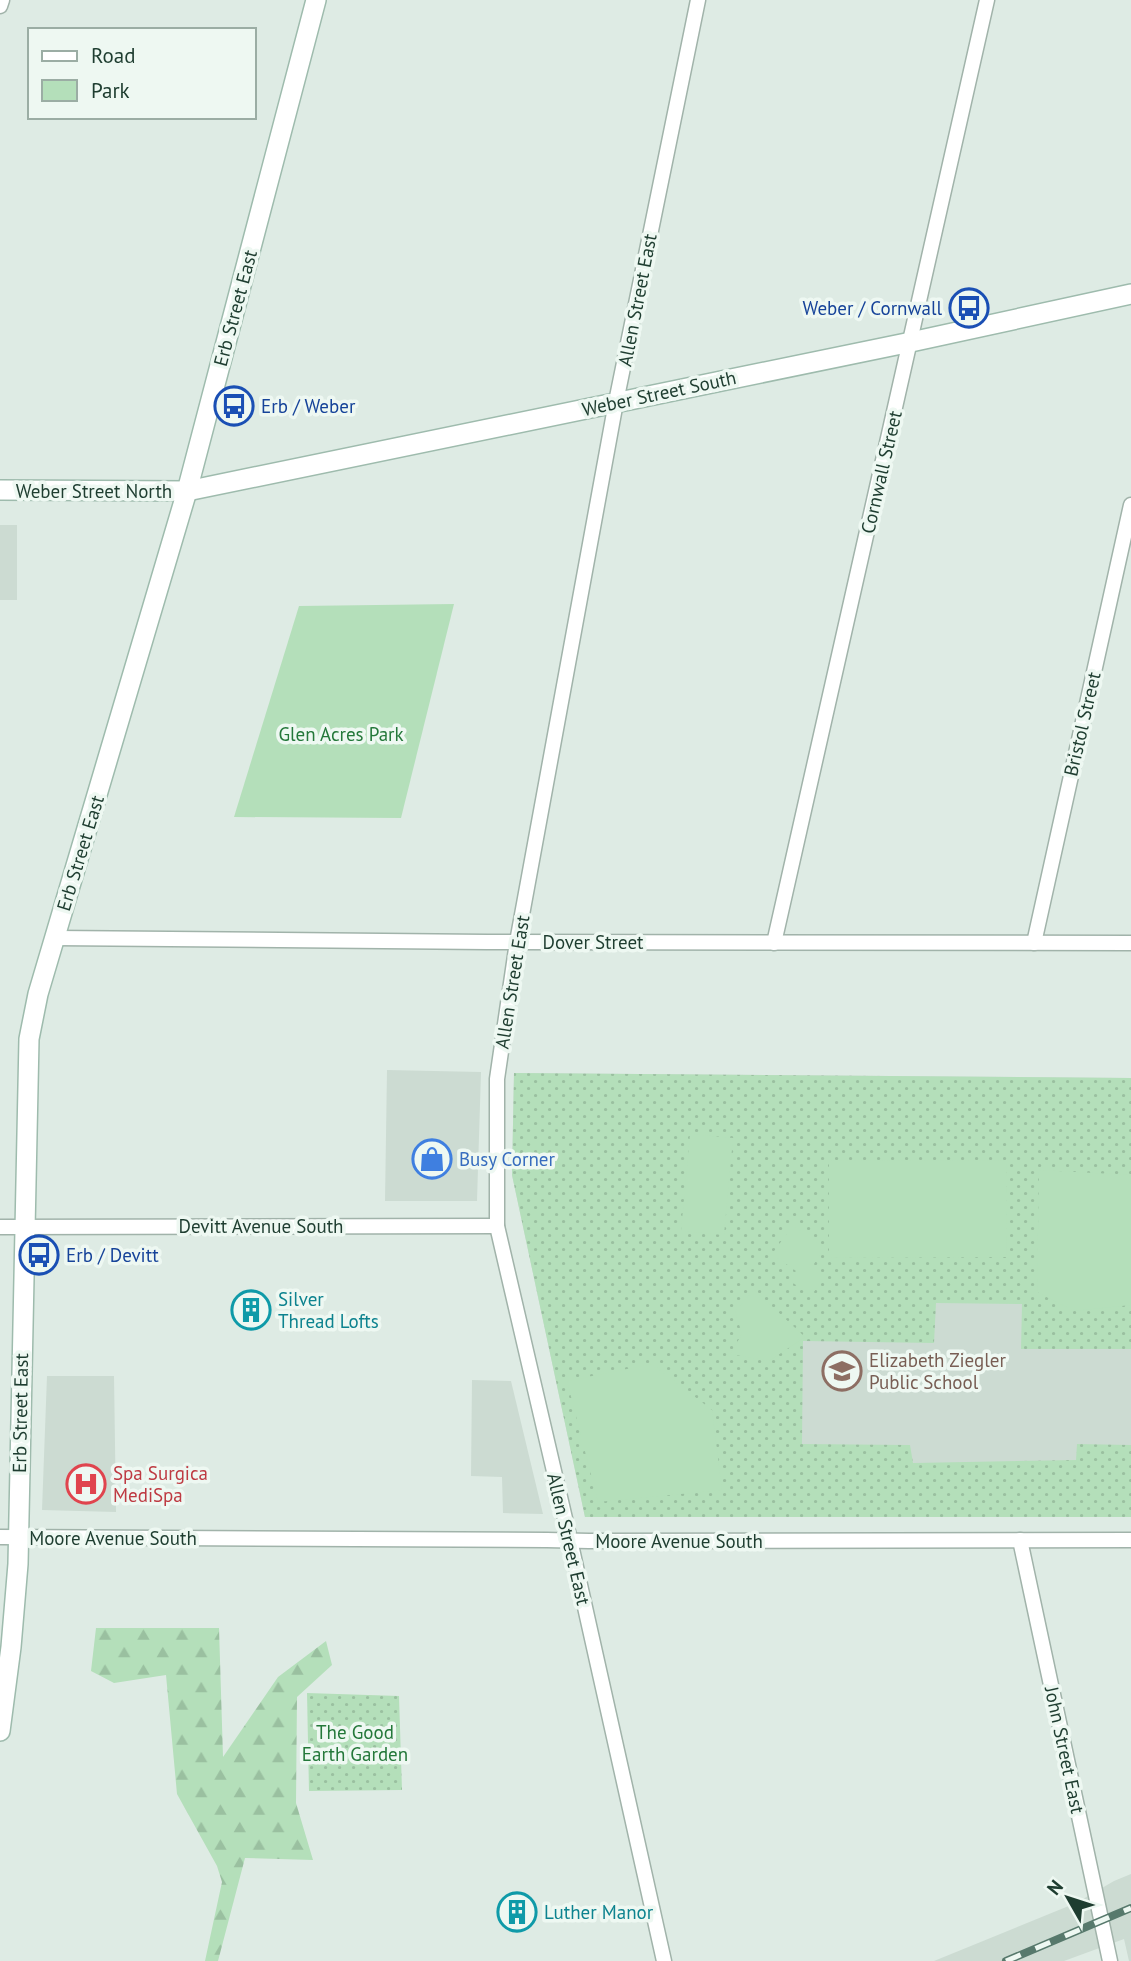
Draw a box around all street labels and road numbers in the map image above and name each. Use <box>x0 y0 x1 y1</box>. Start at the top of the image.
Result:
street label: Allen Street East <box>612 231 662 369</box>
street label: Erb Street East <box>208 247 262 369</box>
street label: Weber Street South <box>580 365 738 421</box>
street label: Cornwall Street <box>855 408 907 536</box>
street label: Weber Street North <box>16 479 172 503</box>
street label: Bristol Street <box>1058 669 1106 778</box>
street label: Erb Street East <box>51 792 109 914</box>
street label: Allen Street East <box>490 913 534 1051</box>
street label: Dover Street <box>542 930 644 954</box>
street label: Devitt Avenue South <box>178 1214 344 1238</box>
street label: Erb Street East <box>7 1352 33 1473</box>
street label: Allen Street East <box>542 1471 596 1608</box>
street label: Moore Avenue South <box>29 1526 197 1550</box>
street label: Moore Avenue South <box>595 1529 763 1553</box>
street label: John Street East <box>1040 1683 1090 1816</box>

